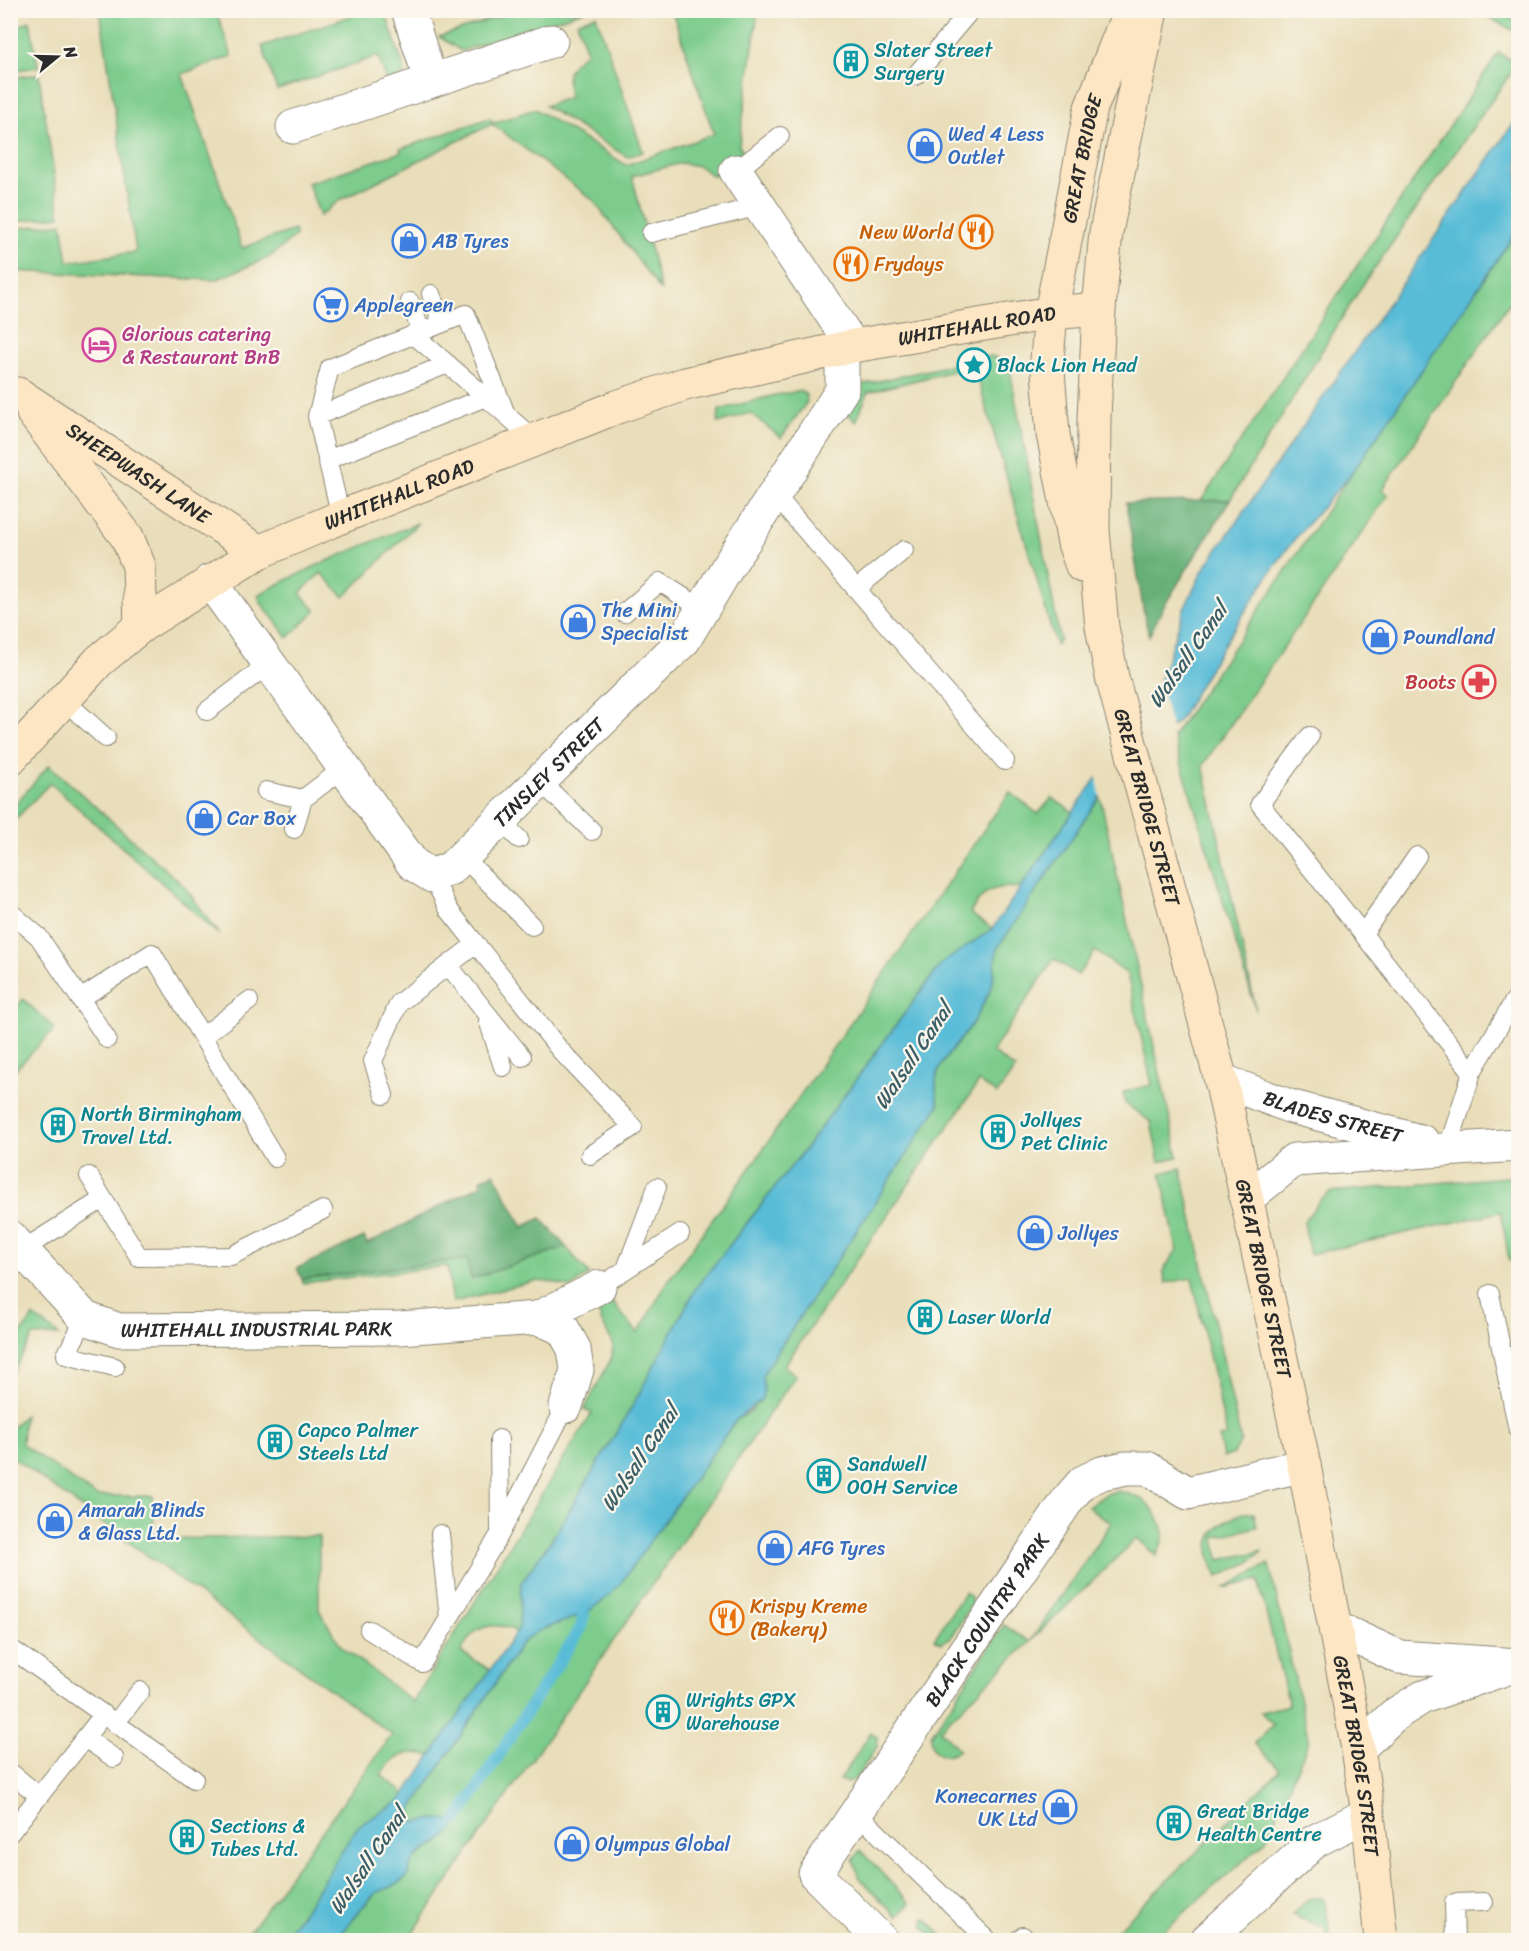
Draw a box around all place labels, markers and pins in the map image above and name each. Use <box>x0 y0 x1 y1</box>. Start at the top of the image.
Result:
place label: Slater Street Surgery <box>874 33 993 91</box>
building icon: Slater Street Surgery <box>833 43 869 79</box>
place label: Wed 4 Less Outlet <box>948 117 1045 175</box>
shop icon: Wed 4 Less Outlet <box>907 128 943 164</box>
restaurant icon: New World <box>958 214 994 250</box>
place label: New World <box>860 215 954 250</box>
shop icon: AB Tyres <box>391 223 427 259</box>
place label: AB Tyres <box>431 224 510 259</box>
restaurant icon: Frydays <box>833 246 869 282</box>
place label: Frydays <box>874 247 944 282</box>
supermarket icon: Applegreen <box>313 287 349 323</box>
place label: Applegreen <box>353 288 453 323</box>
place label: Glorious catering & Restaurant BnB <box>122 317 280 375</box>
hotel icon: Glorious catering & Restaurant BnB <box>81 327 117 363</box>
place icon: Black Lion Head <box>956 347 992 383</box>
place label: Black Lion Head <box>997 348 1138 383</box>
place label: The Mini Specialist <box>601 593 689 651</box>
shop icon: The Mini Specialist <box>560 604 596 640</box>
shop icon: Poundland <box>1362 619 1398 655</box>
place label: Poundland <box>1403 620 1496 655</box>
pharmacy icon: Boots <box>1461 664 1497 700</box>
place label: Boots <box>1405 665 1457 700</box>
shop icon: Car Box <box>186 800 222 836</box>
place label: Car Box <box>227 801 297 836</box>
place label: North Birmingham Travel Ltd. <box>81 1097 242 1155</box>
place label: Jollyes Pet Clinic <box>1020 1103 1107 1161</box>
building icon: North Birmingham Travel Ltd. <box>40 1107 76 1143</box>
building icon: Jollyes Pet Clinic <box>980 1114 1016 1150</box>
shop icon: Jollyes <box>1017 1215 1053 1251</box>
place label: Jollyes <box>1057 1216 1119 1251</box>
building icon: Laser World <box>907 1299 943 1335</box>
place label: Laser World <box>948 1300 1052 1335</box>
place label: Capco Palmer Steels Ltd <box>298 1413 420 1471</box>
building icon: Capco Palmer Steels Ltd <box>257 1424 293 1460</box>
place label: Sandwell OOH Service <box>847 1447 958 1505</box>
building icon: Sandwell OOH Service <box>806 1458 842 1494</box>
place label: Amarah Blinds & Glass Ltd. <box>77 1493 206 1551</box>
shop icon: Amarah Blinds & Glass Ltd. <box>37 1503 73 1539</box>
shop icon: AFG Tyres <box>757 1530 793 1566</box>
place label: AFG Tyres <box>797 1531 886 1566</box>
place label: Krispy Kreme (Bakery) <box>750 1589 868 1647</box>
restaurant icon: Krispy Kreme (Bakery) <box>709 1600 745 1636</box>
place label: Wrights GPX Warehouse <box>686 1683 796 1741</box>
building icon: Wrights GPX Warehouse <box>645 1694 681 1730</box>
place label: Konecarnes UK Ltd <box>935 1779 1038 1837</box>
shop icon: Konecarnes UK Ltd <box>1042 1789 1078 1825</box>
place label: Great Bridge Health Centre <box>1197 1794 1322 1852</box>
building icon: Great Bridge Health Centre <box>1156 1805 1192 1841</box>
place label: Sections & Tubes Ltd. <box>210 1809 305 1867</box>
building icon: Sections & Tubes Ltd. <box>169 1819 205 1855</box>
shop icon: Olympus Global <box>554 1826 590 1862</box>
place label: Olympus Global <box>595 1827 731 1862</box>

